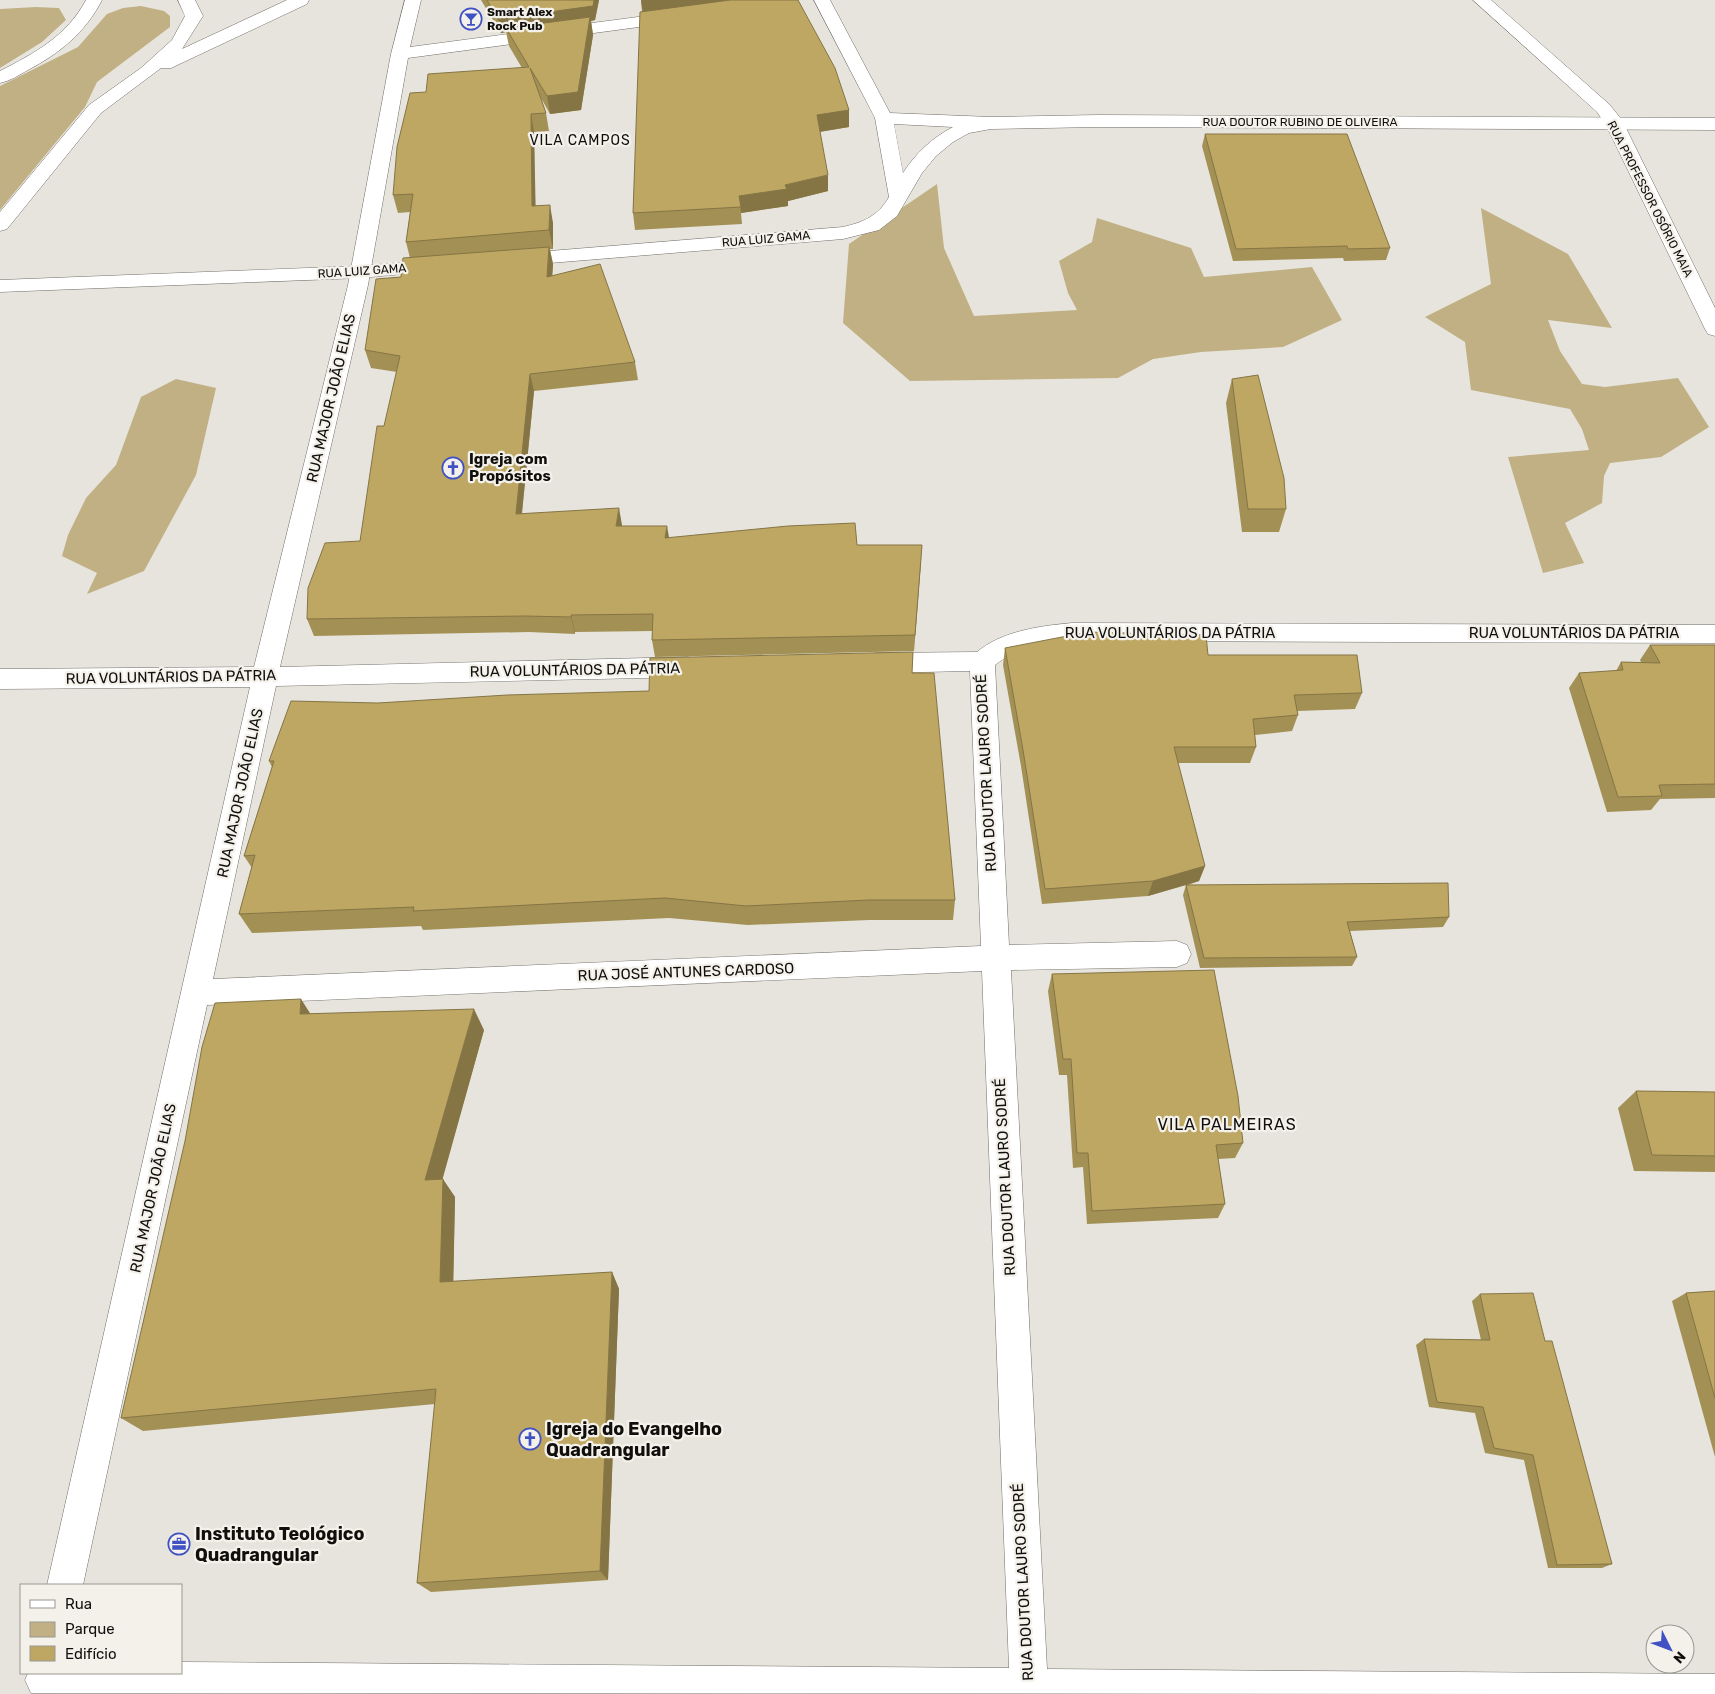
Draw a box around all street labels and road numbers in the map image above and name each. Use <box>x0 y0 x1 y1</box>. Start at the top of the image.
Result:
street label: RUA DOUTOR RUBINO DE OLIVEIRA <box>1202 115 1398 129</box>
street label: RUA PROFESSOR OSÓRIO MAIA <box>1604 119 1696 279</box>
street label: RUA LUIZ GAMA <box>721 228 811 250</box>
street label: RUA LUIZ GAMA <box>317 261 407 281</box>
street label: RUA MAJOR JOÃO ELIAS <box>303 312 359 484</box>
street label: RUA VOLUNTÁRIOS DA PÁTRIA <box>1065 624 1275 642</box>
street label: RUA VOLUNTÁRIOS DA PÁTRIA <box>1469 624 1679 642</box>
street label: RUA VOLUNTÁRIOS DA PÁTRIA <box>470 659 680 681</box>
street label: RUA VOLUNTÁRIOS DA PÁTRIA <box>66 666 276 688</box>
street label: RUA DOUTOR LAURO SODRÉ <box>972 674 1000 872</box>
street label: RUA MAJOR JOÃO ELIAS <box>213 707 267 879</box>
street label: RUA JOSÉ ANTUNES CARDOSO <box>577 959 795 985</box>
street label: RUA DOUTOR LAURO SODRÉ <box>991 1078 1019 1276</box>
street label: RUA MAJOR JOÃO ELIAS <box>126 1102 180 1274</box>
street label: RUA DOUTOR LAURO SODRÉ <box>1009 1483 1037 1681</box>

